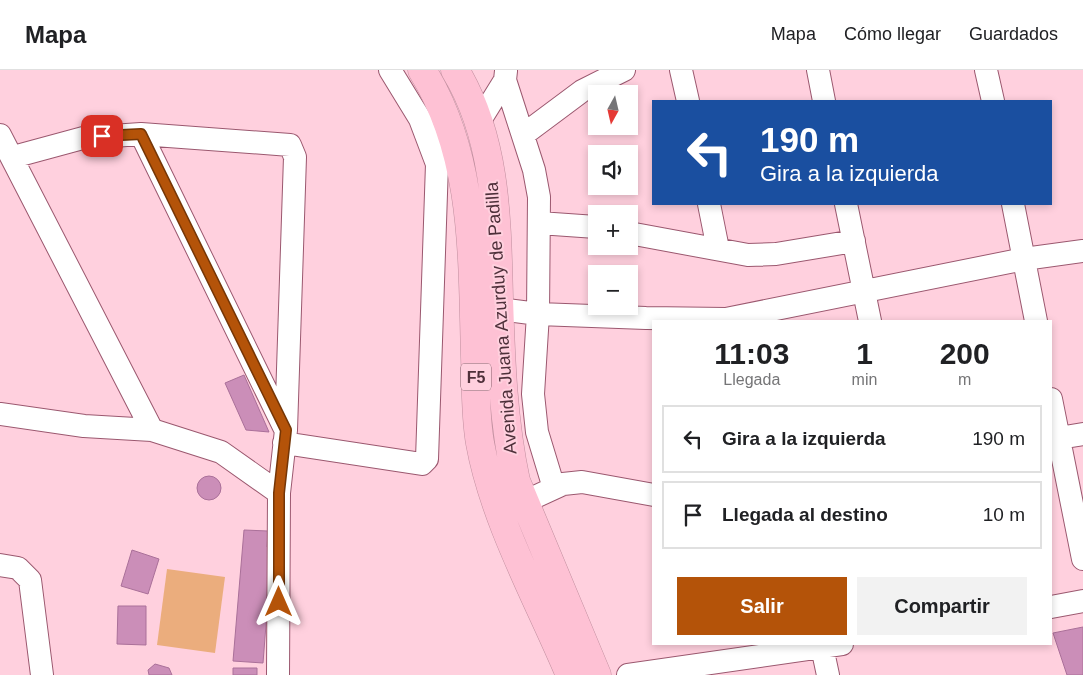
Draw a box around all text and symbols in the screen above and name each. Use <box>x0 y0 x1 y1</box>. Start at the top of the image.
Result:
text: Mapa <box>25 21 86 48</box>
text: Mapa <box>771 24 816 44</box>
text: Cómo llegar <box>844 24 941 44</box>
text: Guardados <box>969 24 1058 44</box>
north arrow <box>588 85 638 135</box>
map controls <box>588 85 638 315</box>
pin <box>81 115 123 157</box>
icon: left <box>677 120 742 185</box>
text: 190 m <box>760 120 859 159</box>
icon: arrive <box>88 122 116 150</box>
button: sound <box>588 145 638 195</box>
text: Gira a la izquierda <box>760 161 939 186</box>
street label: Avenida Juana Azurduy de Padilla <box>481 180 520 455</box>
button: + <box>588 205 638 255</box>
button: − <box>588 265 638 315</box>
text: 11:03 <box>714 337 789 370</box>
text: 1 <box>856 337 873 370</box>
text: 200 <box>940 337 990 370</box>
road number: F5 <box>461 364 491 390</box>
text: Llegada <box>723 371 780 388</box>
text: min <box>852 371 877 388</box>
text: m <box>958 371 971 388</box>
icon: left <box>679 425 707 453</box>
text: Gira a la izquierda <box>722 428 886 449</box>
text: 190 m <box>972 428 1025 449</box>
icon: arrive <box>679 501 707 529</box>
text: Llegada al destino <box>722 504 888 525</box>
text: 10 m <box>983 504 1025 525</box>
position arrow <box>252 575 304 627</box>
button: Salir <box>677 577 847 635</box>
button: Compartir <box>857 577 1027 635</box>

